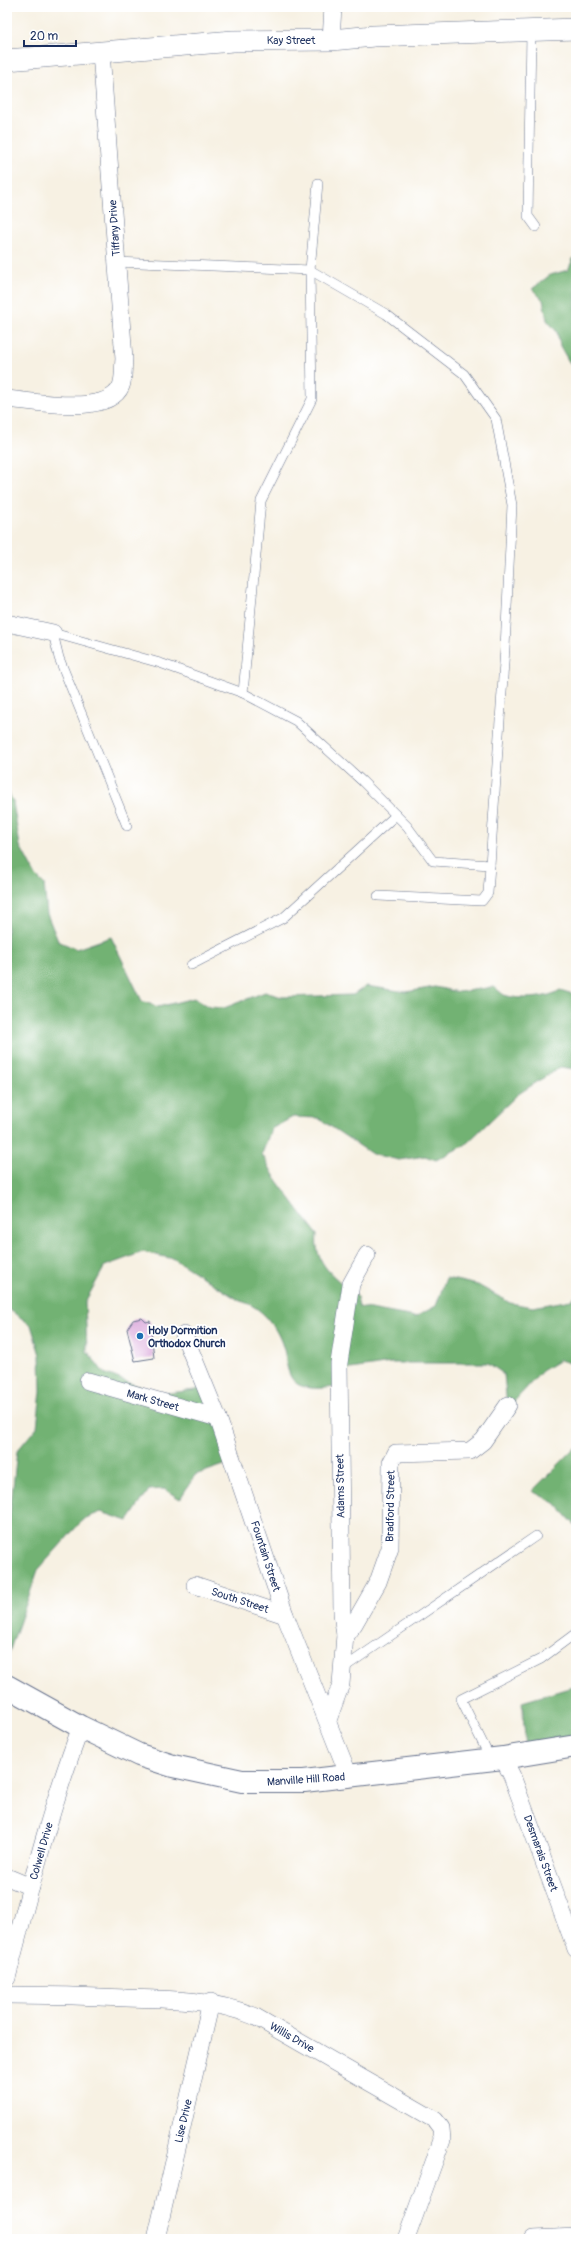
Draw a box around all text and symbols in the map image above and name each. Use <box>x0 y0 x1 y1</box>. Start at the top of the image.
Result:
scale bar <box>24 22 76 48</box>
text: 20 m <box>30 29 59 44</box>
street label: Kay Street <box>267 34 316 47</box>
street label: Tiffany Drive <box>106 199 123 257</box>
place label: Holy Dormition Orthodox Church <box>148 1324 225 1350</box>
marker: Holy Dormition Orthodox Church <box>135 1331 145 1341</box>
street label: Mark Street <box>125 1387 181 1414</box>
street label: Adams Street <box>333 1453 348 1518</box>
street label: Bradford Street <box>383 1469 398 1542</box>
street label: Fountain Street <box>248 1519 283 1594</box>
street label: South Street <box>209 1585 271 1616</box>
street label: Manville Hill Road <box>267 1770 346 1789</box>
street label: Desmarais Street <box>521 1813 561 1894</box>
street label: Colwell Drive <box>27 1820 56 1881</box>
street label: Willis Drive <box>267 2019 317 2056</box>
street label: Lise Drive <box>172 2097 195 2144</box>

